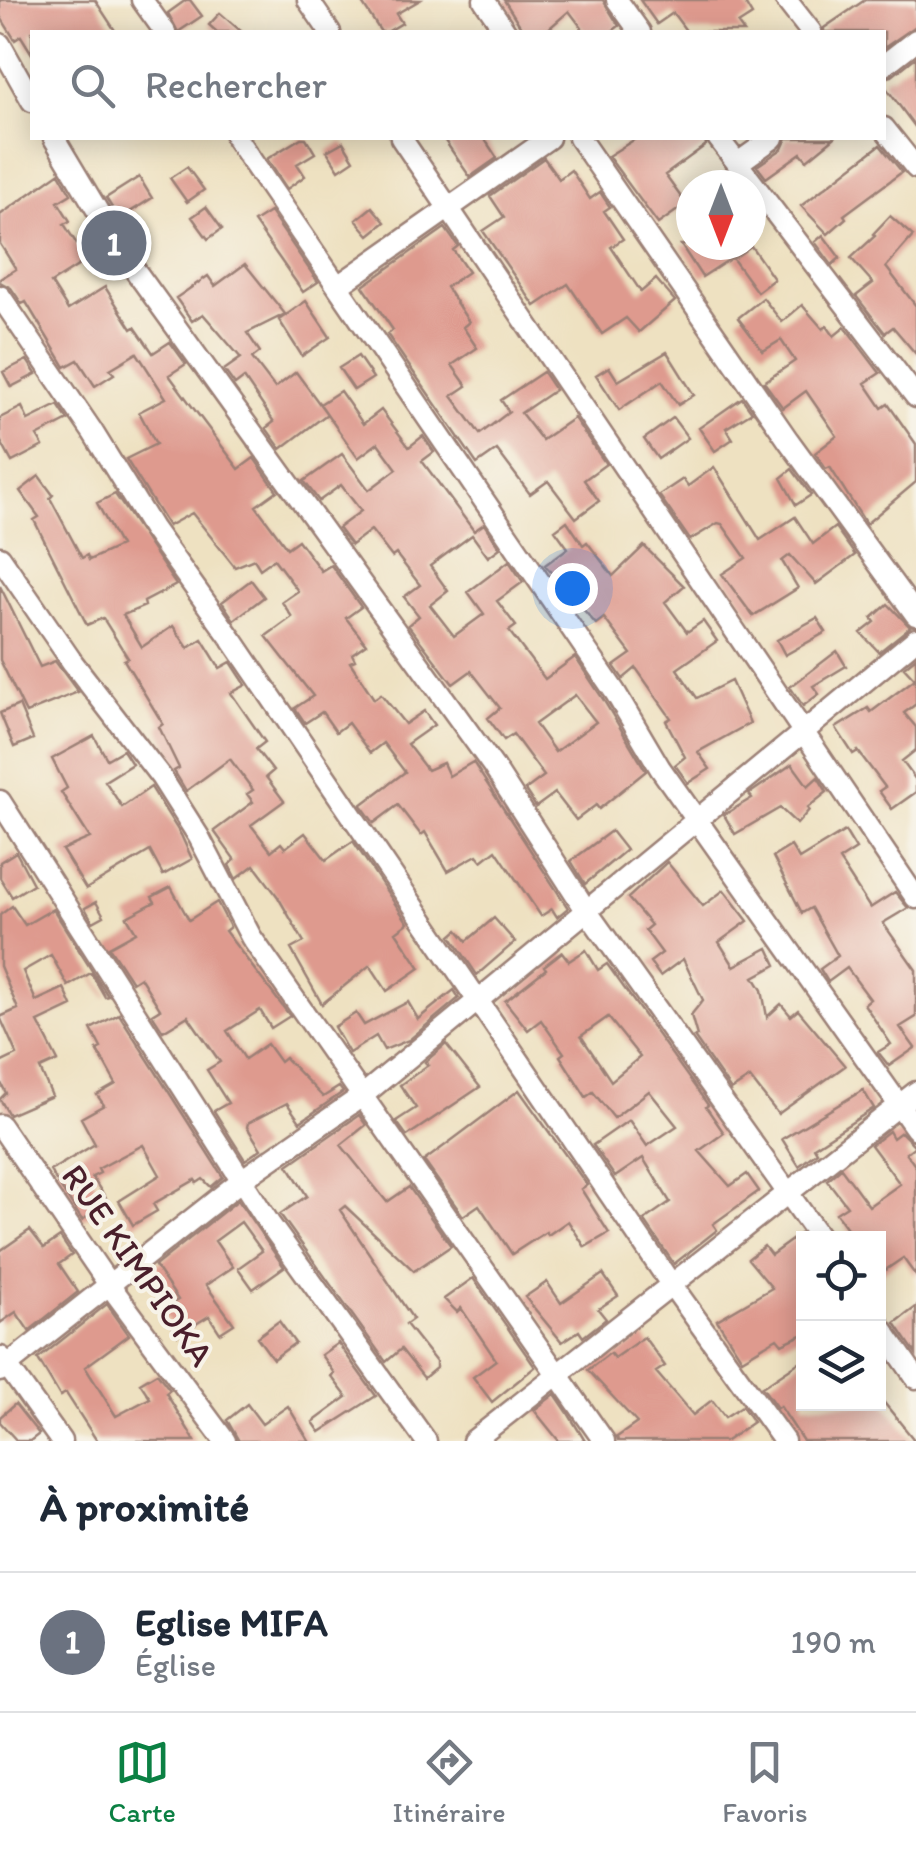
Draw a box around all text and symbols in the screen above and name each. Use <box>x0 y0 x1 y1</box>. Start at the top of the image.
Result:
search box <box>30 30 886 140</box>
icon: search <box>65 58 120 113</box>
text: Rechercher <box>145 62 327 108</box>
north arrow <box>676 170 766 260</box>
pin: 1 <box>82 206 146 280</box>
your location <box>547 563 598 614</box>
street label: RUE KIMPIOKA <box>53 1156 223 1374</box>
map controls <box>796 1231 886 1411</box>
button: locate <box>796 1231 886 1321</box>
button: layers <box>796 1321 886 1411</box>
text: À proximité <box>40 1481 249 1532</box>
text: Eglise MIFA <box>135 1600 328 1646</box>
text: 1 <box>65 1623 80 1661</box>
text: 190 m <box>791 1623 876 1661</box>
text: Église <box>135 1646 216 1684</box>
tab: Carte <box>108 1735 176 1829</box>
tab: Itinéraire <box>393 1735 506 1829</box>
tab: Favoris <box>722 1735 808 1829</box>

